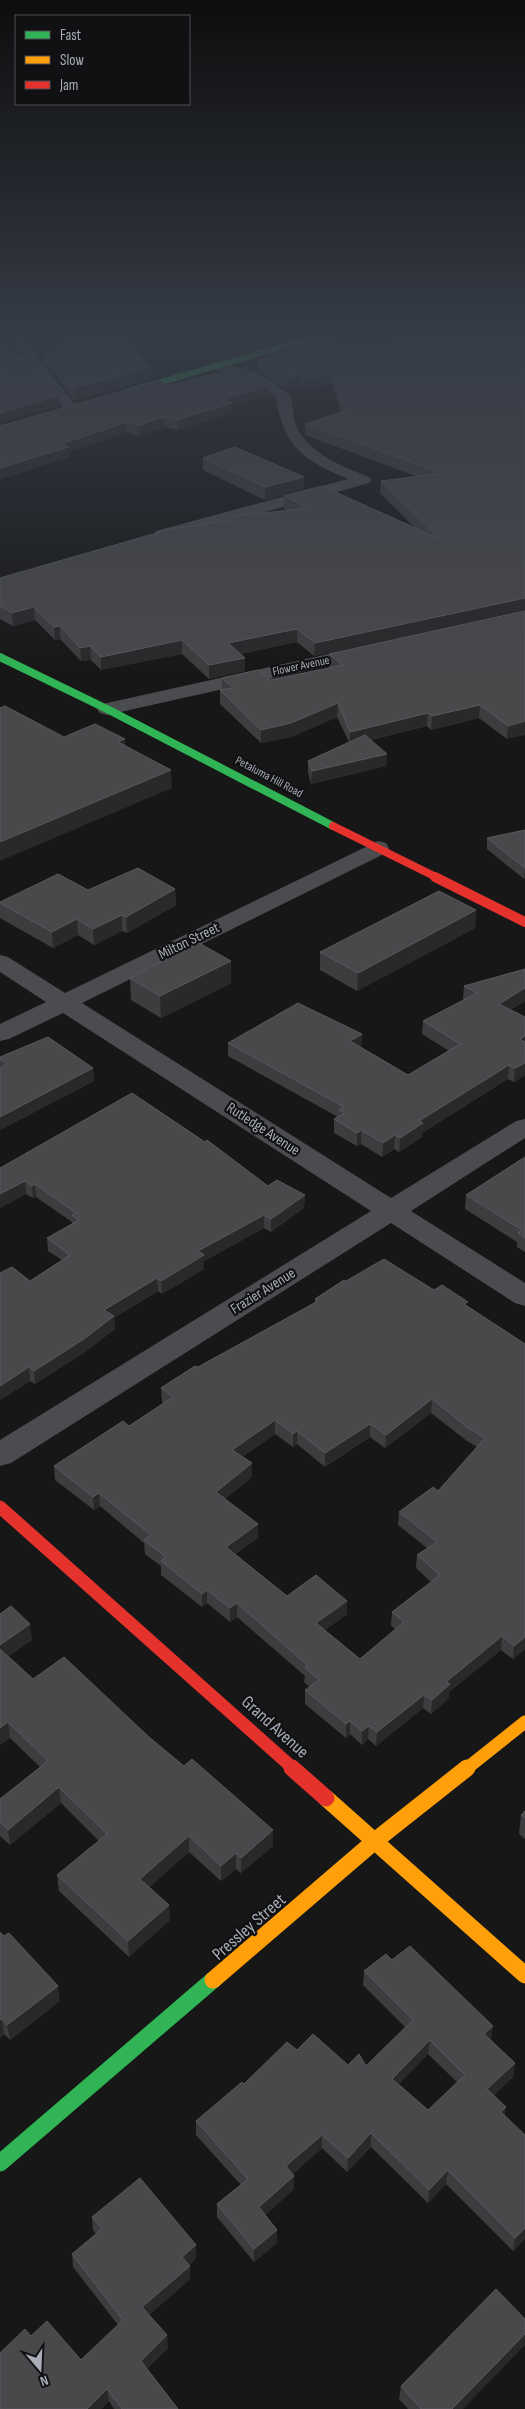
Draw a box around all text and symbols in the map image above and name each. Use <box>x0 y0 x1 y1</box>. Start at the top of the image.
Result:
legend <box>15 15 190 105</box>
text: Fast <box>60 26 82 45</box>
text: Slow <box>60 51 84 70</box>
text: Jam <box>59 76 78 95</box>
street label: Flower Avenue <box>271 653 331 679</box>
street label: Petaluma Hill Road <box>233 753 305 801</box>
street label: Milton Street <box>155 918 223 964</box>
street label: Rutledge Avenue <box>223 1098 303 1160</box>
street label: Frazier Avenue <box>227 1264 299 1318</box>
street label: Grand Avenue <box>237 1691 313 1763</box>
street label: Pressley Street <box>208 1889 290 1965</box>
north arrow <box>15 2344 65 2394</box>
text: N <box>38 2372 50 2390</box>

